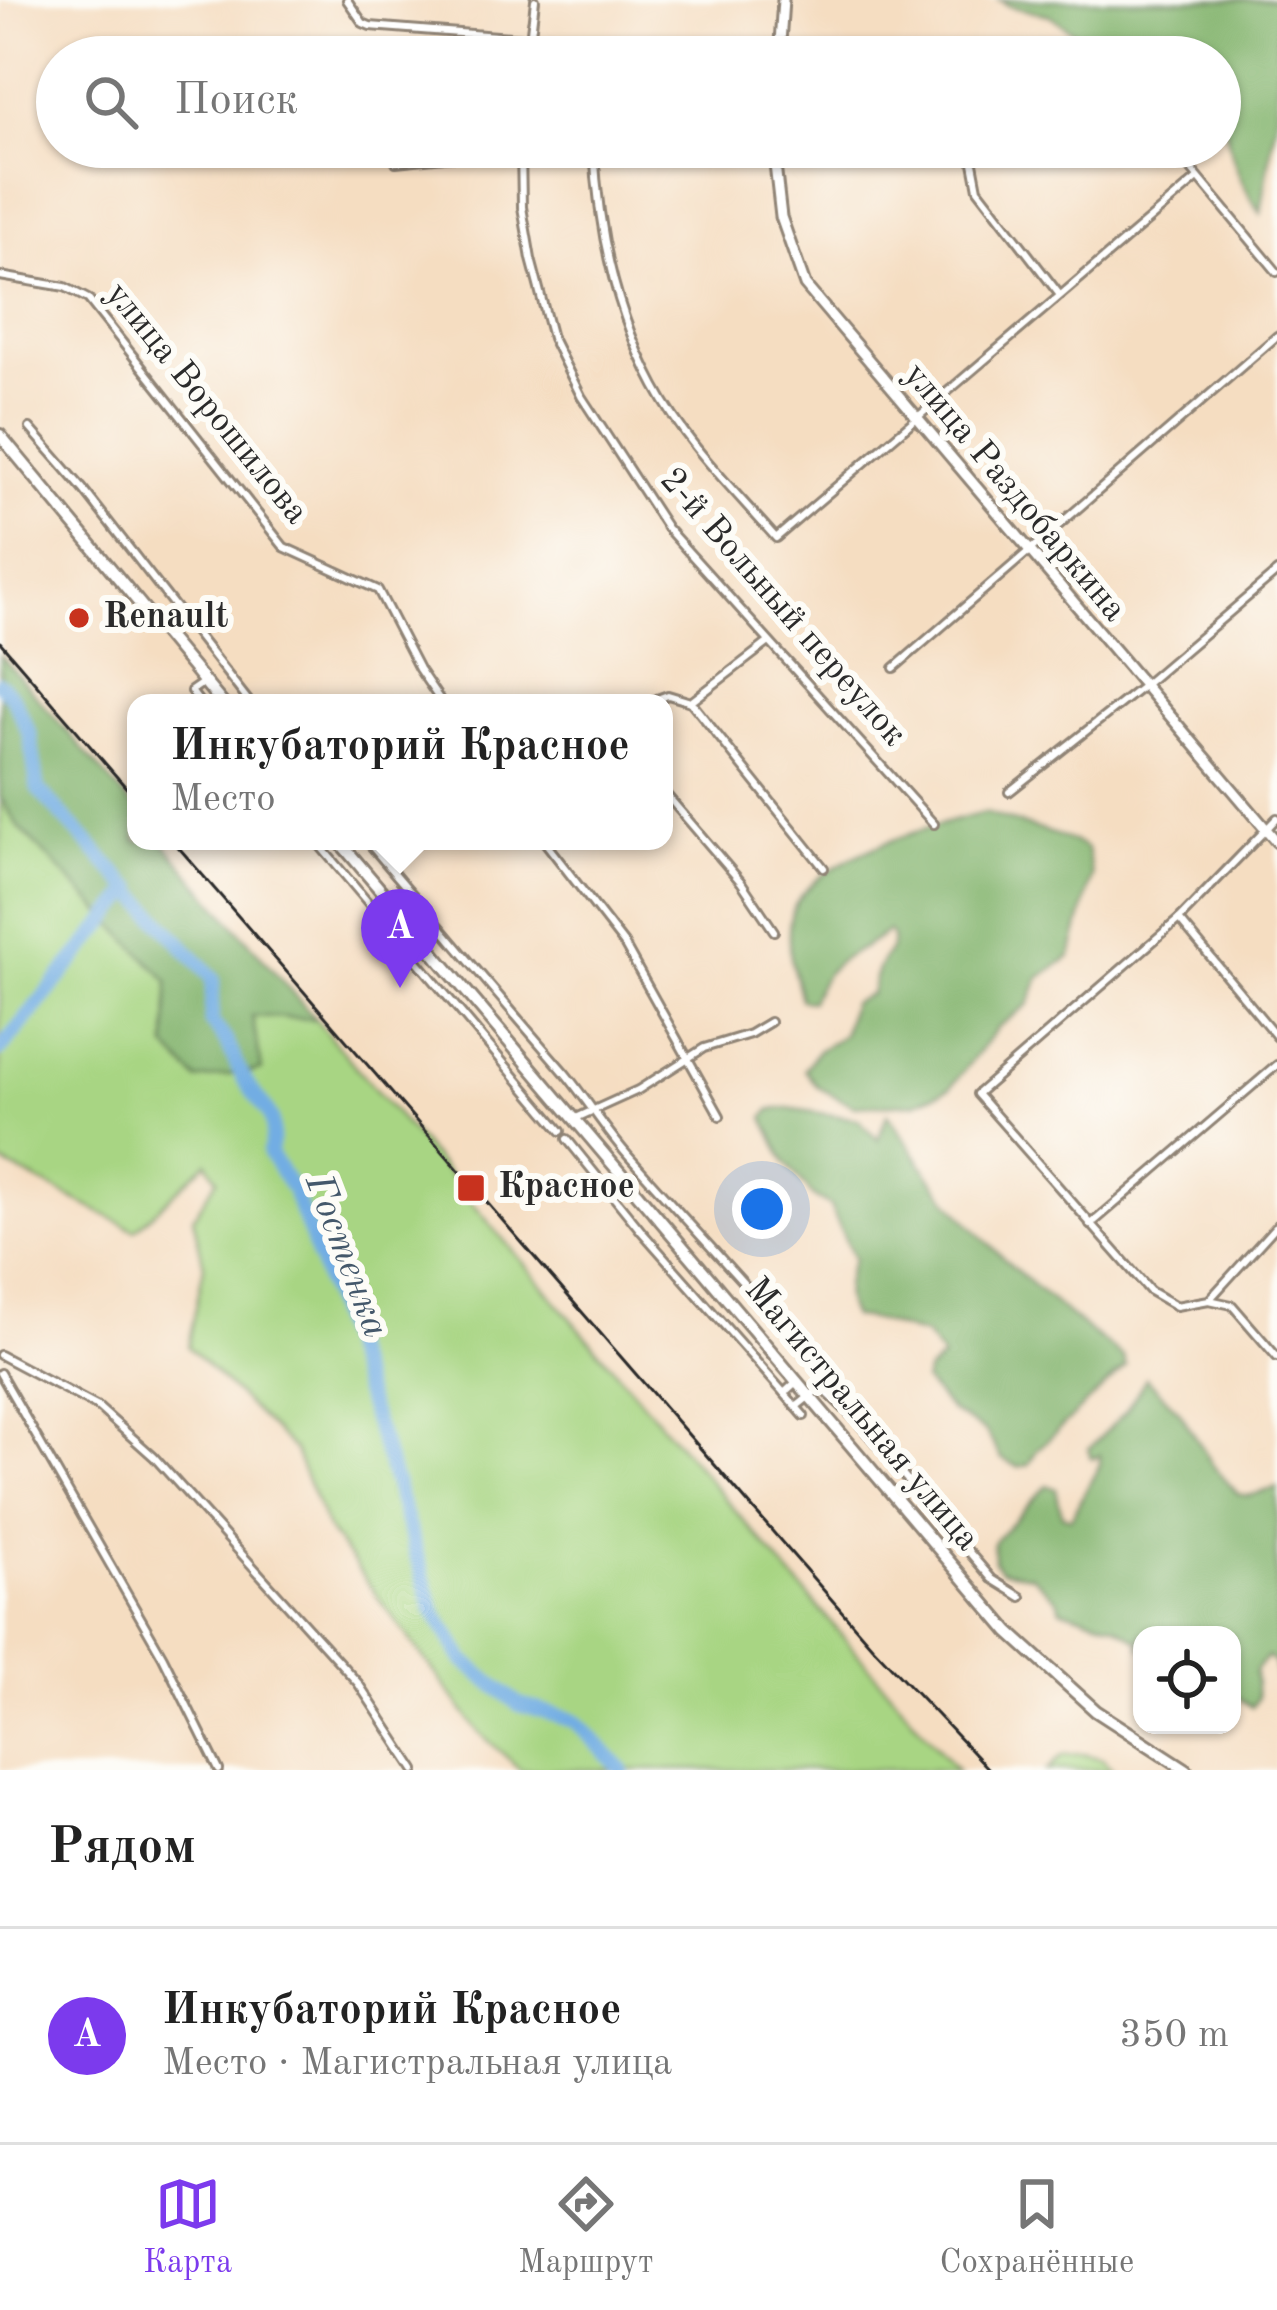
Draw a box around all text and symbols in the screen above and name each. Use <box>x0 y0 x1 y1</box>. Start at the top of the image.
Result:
search box <box>36 36 1241 168</box>
icon: search <box>78 69 144 135</box>
text: Поиск <box>174 79 298 124</box>
street label: улица Ворошилова <box>98 276 314 532</box>
street label: улица Раздобаркина <box>896 357 1132 629</box>
street label: 2-й Вольный переулок <box>652 462 912 754</box>
place label: Renault <box>103 600 229 636</box>
marker: Renault <box>66 605 92 631</box>
popup <box>127 694 673 850</box>
text: Инкубаторий Красное <box>170 725 630 770</box>
text: Место <box>170 780 276 819</box>
pin: A <box>361 889 439 988</box>
water label: Гостенка <box>297 1168 395 1343</box>
place label: Красное <box>498 1170 635 1206</box>
marker: Красное <box>455 1172 487 1204</box>
your location <box>732 1179 792 1239</box>
street label: Магистральная улица <box>737 1272 985 1558</box>
map controls <box>1133 1626 1241 1734</box>
button: locate <box>1133 1626 1241 1734</box>
text: Рядом <box>48 1823 196 1874</box>
text: Инкубаторий Красное <box>162 1989 621 2034</box>
text: A <box>72 2016 102 2055</box>
text: 350 m <box>1119 2016 1229 2055</box>
text: Место · Магистральная улица <box>162 2044 672 2083</box>
tab: Карта <box>143 2171 232 2284</box>
tab: Маршрут <box>518 2171 654 2284</box>
tab: Сохранённые <box>939 2171 1134 2284</box>

